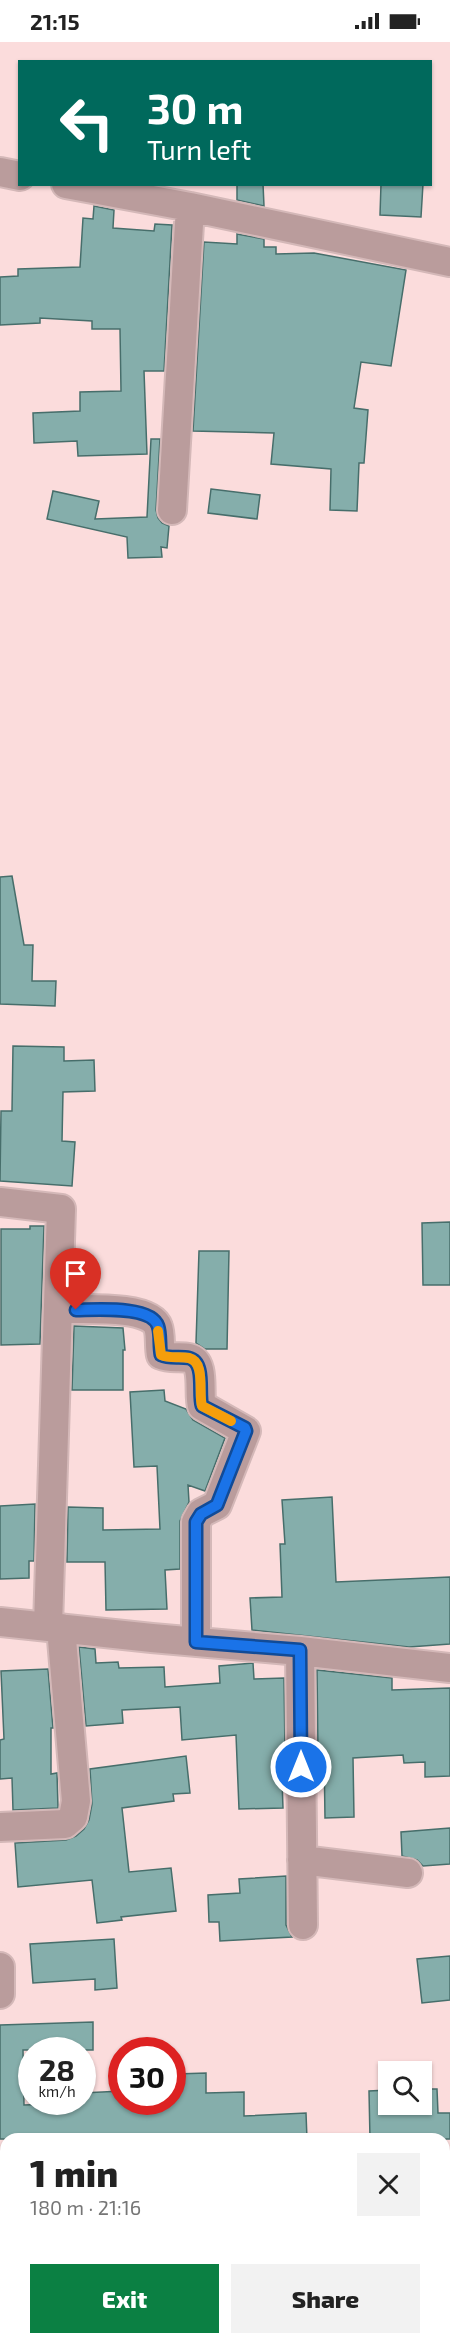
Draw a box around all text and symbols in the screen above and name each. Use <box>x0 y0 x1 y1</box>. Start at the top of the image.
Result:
text: 21:15 <box>30 8 80 34</box>
text: 30 m <box>147 82 243 132</box>
icon: left <box>48 84 126 162</box>
text: Turn left <box>147 133 251 165</box>
pin <box>50 1248 101 1310</box>
icon: arrive <box>59 1257 92 1290</box>
position arrow <box>269 1735 333 1799</box>
speed limit sign: 30 <box>108 2037 186 2115</box>
text: 28 <box>39 2051 75 2087</box>
map controls <box>378 2061 432 2115</box>
button: search <box>378 2061 432 2115</box>
text: km/h <box>38 2082 76 2100</box>
text: 1 min <box>30 2151 118 2194</box>
button: close <box>357 2153 420 2216</box>
text: 180 m · 21:16 <box>30 2195 141 2219</box>
button: Exit <box>30 2264 219 2333</box>
button: Share <box>231 2264 420 2333</box>

